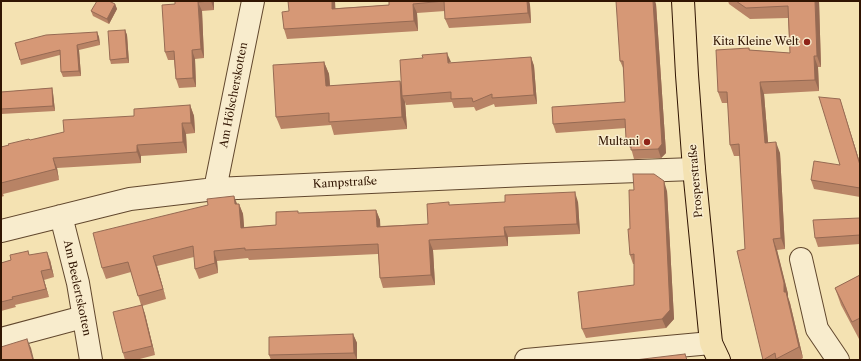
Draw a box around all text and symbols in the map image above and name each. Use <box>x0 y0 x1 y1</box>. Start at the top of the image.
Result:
place label: Kita Kleine Welt <box>713 35 799 49</box>
marker: Kita Kleine Welt <box>802 37 812 47</box>
street label: Am Hölscherskotten <box>217 41 251 149</box>
place label: Multani <box>598 135 639 149</box>
marker: Multani <box>642 137 652 147</box>
street label: Prosperstraße <box>686 144 706 218</box>
street label: Kampstraße <box>313 175 377 191</box>
street label: Am Beelertskotten <box>60 239 94 337</box>

